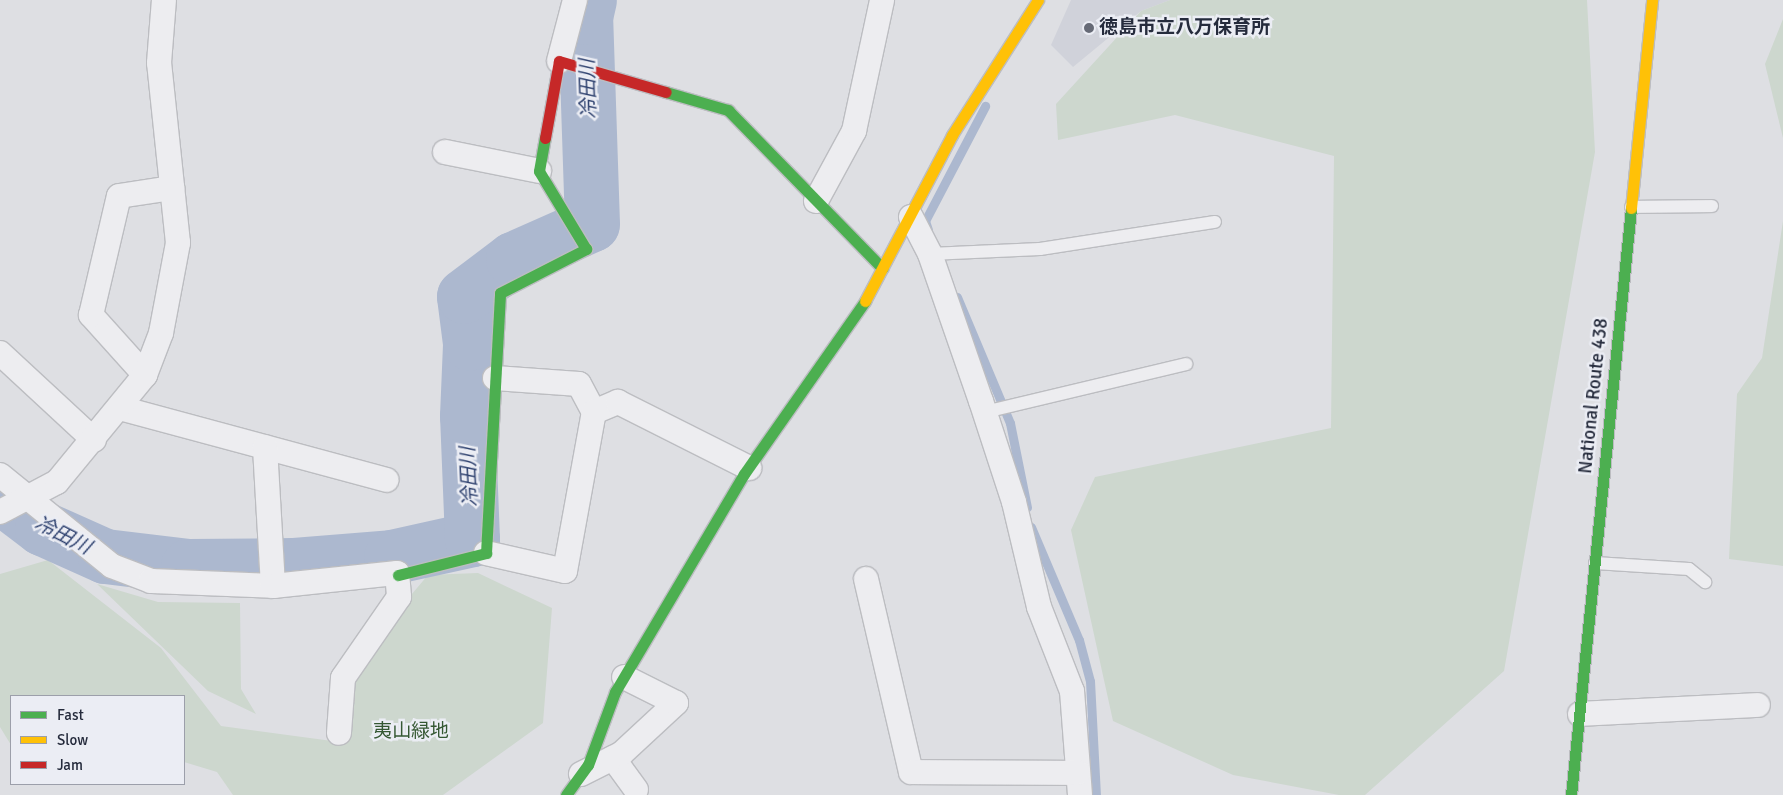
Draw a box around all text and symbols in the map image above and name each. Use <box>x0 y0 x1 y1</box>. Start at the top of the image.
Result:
place label: 徳島市立八万保育所 <box>1099 17 1270 39</box>
marker: 徳島市立八万保育所 <box>1083 22 1095 34</box>
water label: 冷田川 <box>575 59 601 119</box>
street label: National Route 438 <box>1574 317 1614 475</box>
water label: 冷田川 <box>455 446 483 508</box>
water label: 冷田川 <box>31 511 95 559</box>
legend <box>10 695 185 785</box>
text: Fast <box>57 706 84 724</box>
park label: 夷山緑地 <box>373 721 449 743</box>
text: Slow <box>57 731 88 749</box>
text: Jam <box>57 756 83 774</box>

